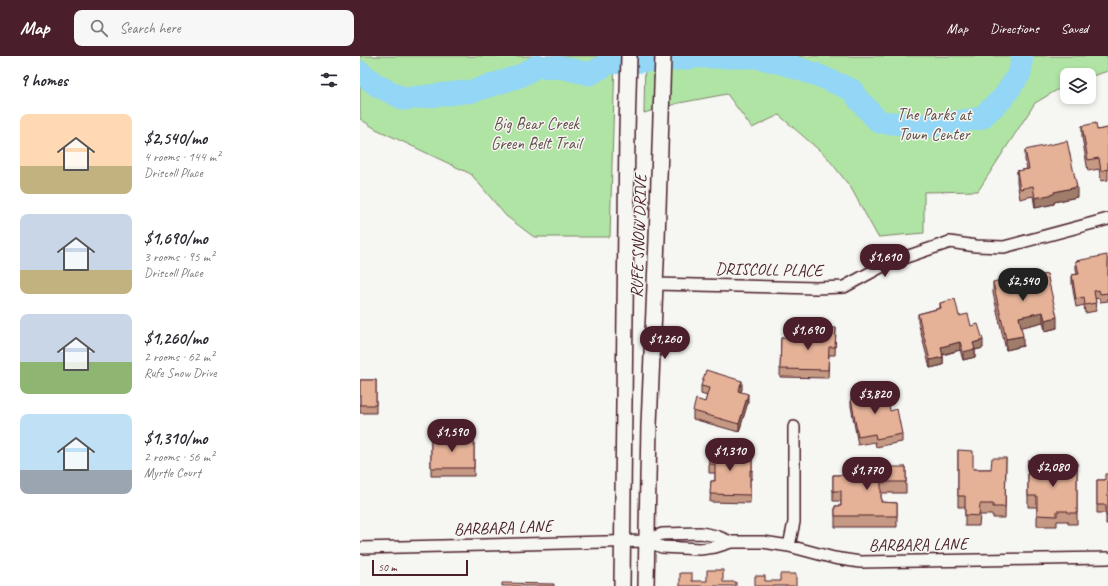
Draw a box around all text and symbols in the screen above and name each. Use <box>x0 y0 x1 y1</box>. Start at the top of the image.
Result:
search box <box>74 10 354 46</box>
text: Map <box>20 16 50 40</box>
icon: search <box>88 17 110 39</box>
text: Search here <box>120 19 181 38</box>
text: Map <box>947 20 968 37</box>
text: Directions <box>990 20 1039 37</box>
text: Saved <box>1061 20 1088 37</box>
map controls <box>1060 68 1096 104</box>
button: layers <box>1060 68 1096 104</box>
icon: filters <box>318 69 340 91</box>
text: 9 homes <box>20 70 68 91</box>
park label: The Parks at Town Center <box>897 104 974 145</box>
park label: Big Bear Creek Green Belt Trail <box>491 113 584 154</box>
text: $2,540/mo <box>144 128 207 149</box>
icon: home <box>52 130 100 178</box>
text: 4 rooms · 144 m² <box>144 149 220 165</box>
text: Driscoll Place <box>144 165 203 181</box>
street label: RUFE SNOW DRIVE <box>626 171 651 298</box>
text: $1,690/mo <box>144 228 208 249</box>
icon: home <box>52 230 100 278</box>
pin: $1,610 <box>852 244 918 278</box>
text: 3 rooms · 95 m² <box>144 249 214 265</box>
text: $1,610 <box>869 249 901 265</box>
street label: DRISCOLL PLACE <box>715 258 825 281</box>
text: Driscoll Place <box>144 265 203 281</box>
pin: $2,540 <box>990 268 1056 302</box>
text: $2,540 <box>1007 273 1039 289</box>
pin: $1,690 <box>775 317 841 351</box>
text: $1,690 <box>792 322 824 338</box>
pin: $1,260 <box>632 326 698 360</box>
text: $1,260/mo <box>144 328 208 349</box>
icon: home <box>52 330 100 378</box>
text: $1,260 <box>649 331 681 347</box>
text: 2 rooms · 62 m² <box>144 349 214 365</box>
text: Rufe Snow Drive <box>144 365 217 381</box>
pin: $3,820 <box>842 381 908 415</box>
text: $3,820 <box>859 386 891 402</box>
pin: $1,590 <box>419 419 485 453</box>
text: $1,590 <box>436 424 468 440</box>
text: $1,310/mo <box>144 428 207 449</box>
icon: home <box>52 430 100 478</box>
pin: $1,310 <box>697 438 763 472</box>
text: $1,310 <box>714 443 746 459</box>
text: 2 rooms · 56 m² <box>144 449 214 465</box>
pin: $2,080 <box>1020 454 1086 488</box>
pin: $1,770 <box>834 457 900 491</box>
text: $2,080 <box>1037 459 1069 475</box>
text: $1,770 <box>851 462 883 478</box>
text: Myrtle Court <box>144 465 201 481</box>
street label: BARBARA LANE <box>453 515 555 540</box>
street label: BARBARA LANE <box>868 533 970 556</box>
scale bar <box>372 558 468 577</box>
text: 50 m <box>378 560 397 574</box>

